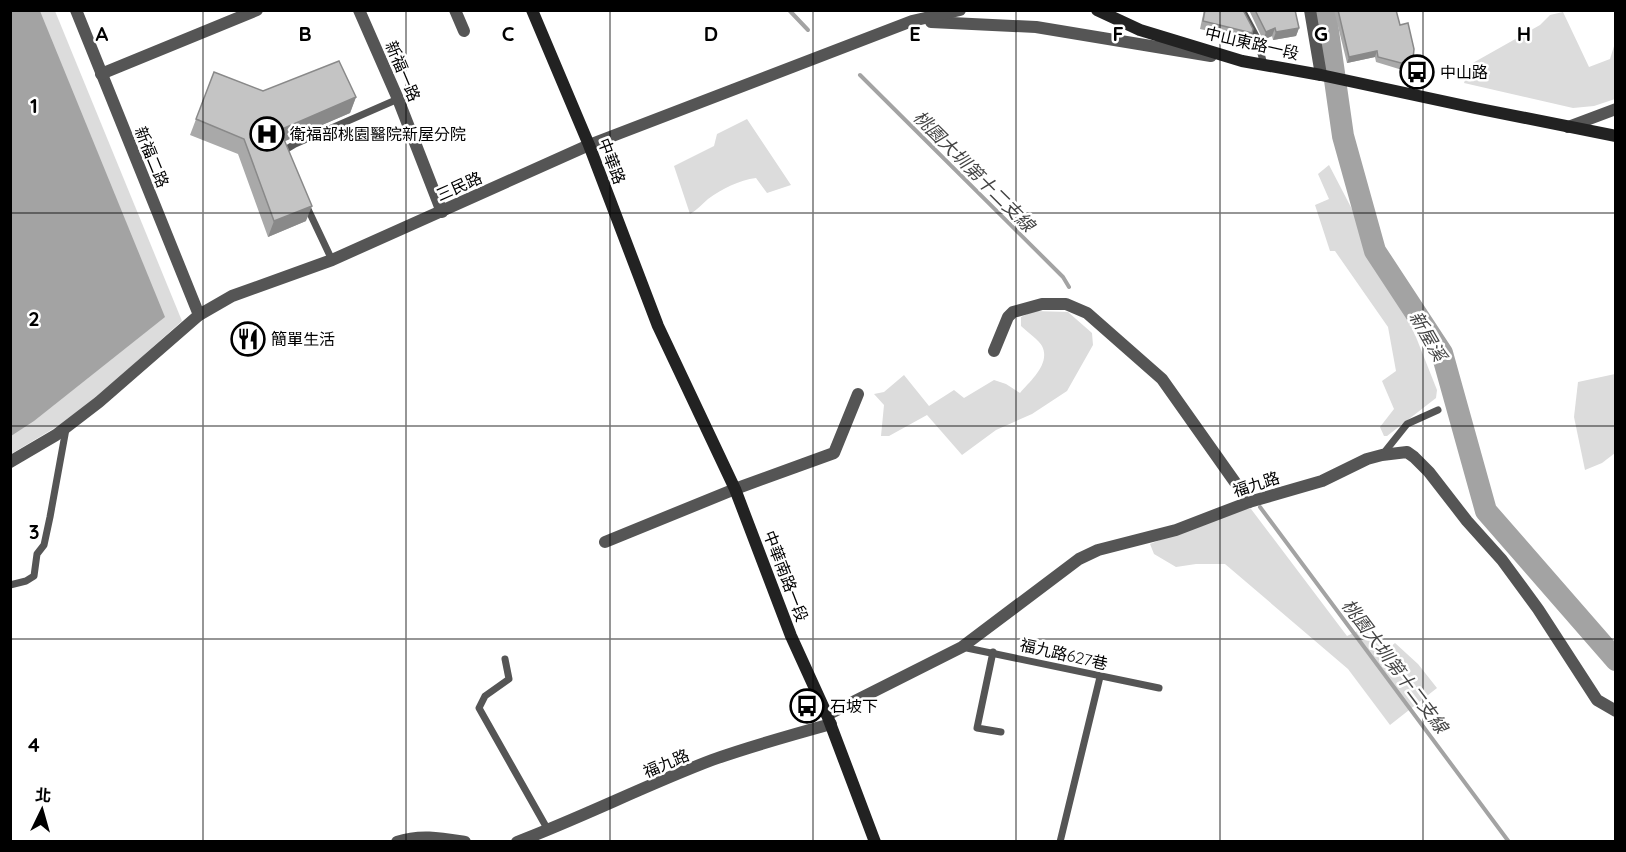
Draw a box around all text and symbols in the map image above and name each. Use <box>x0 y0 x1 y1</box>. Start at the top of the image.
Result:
text: A <box>96 21 109 46</box>
text: B <box>298 21 312 46</box>
text: C <box>502 21 515 46</box>
text: D <box>704 21 718 46</box>
text: E <box>909 21 921 46</box>
text: F <box>1112 21 1124 46</box>
text: G <box>1314 21 1328 46</box>
text: H <box>1517 21 1531 46</box>
street label: 中山東路一段 <box>1203 22 1301 64</box>
street label: 新福一路 <box>381 38 425 104</box>
bus stop icon: 中山路 <box>1399 54 1435 90</box>
place label: 中山路 <box>1440 62 1488 82</box>
text: 1 <box>30 93 38 118</box>
water label: 桃園大圳第十二支線 <box>909 106 1041 238</box>
hospital icon: 衛福部桃園醫院新屋分院 <box>249 116 285 152</box>
street label: 新福二路 <box>131 124 173 190</box>
place label: 衛福部桃園醫院新屋分院 <box>290 124 466 144</box>
street label: 中華路 <box>594 135 630 187</box>
street label: 三民路 <box>433 167 485 205</box>
text: 2 <box>28 306 40 331</box>
water label: 新屋溪 <box>1405 307 1453 368</box>
restaurant icon: 簡單生活 <box>230 321 266 357</box>
place label: 簡單生活 <box>271 329 335 349</box>
street label: 福九路 <box>1230 467 1282 501</box>
text: 3 <box>29 519 39 544</box>
street label: 中華南路一段 <box>759 528 813 624</box>
water label: 桃園大圳第十二支線 <box>1337 594 1454 739</box>
street label: 福九路627巷 <box>1018 634 1110 674</box>
bus stop icon: 石坡下 <box>789 688 825 724</box>
place label: 石坡下 <box>830 696 878 716</box>
text: 4 <box>28 732 40 757</box>
street label: 福九路 <box>640 744 692 782</box>
north arrow <box>12 780 72 840</box>
text: 北 <box>34 784 52 806</box>

